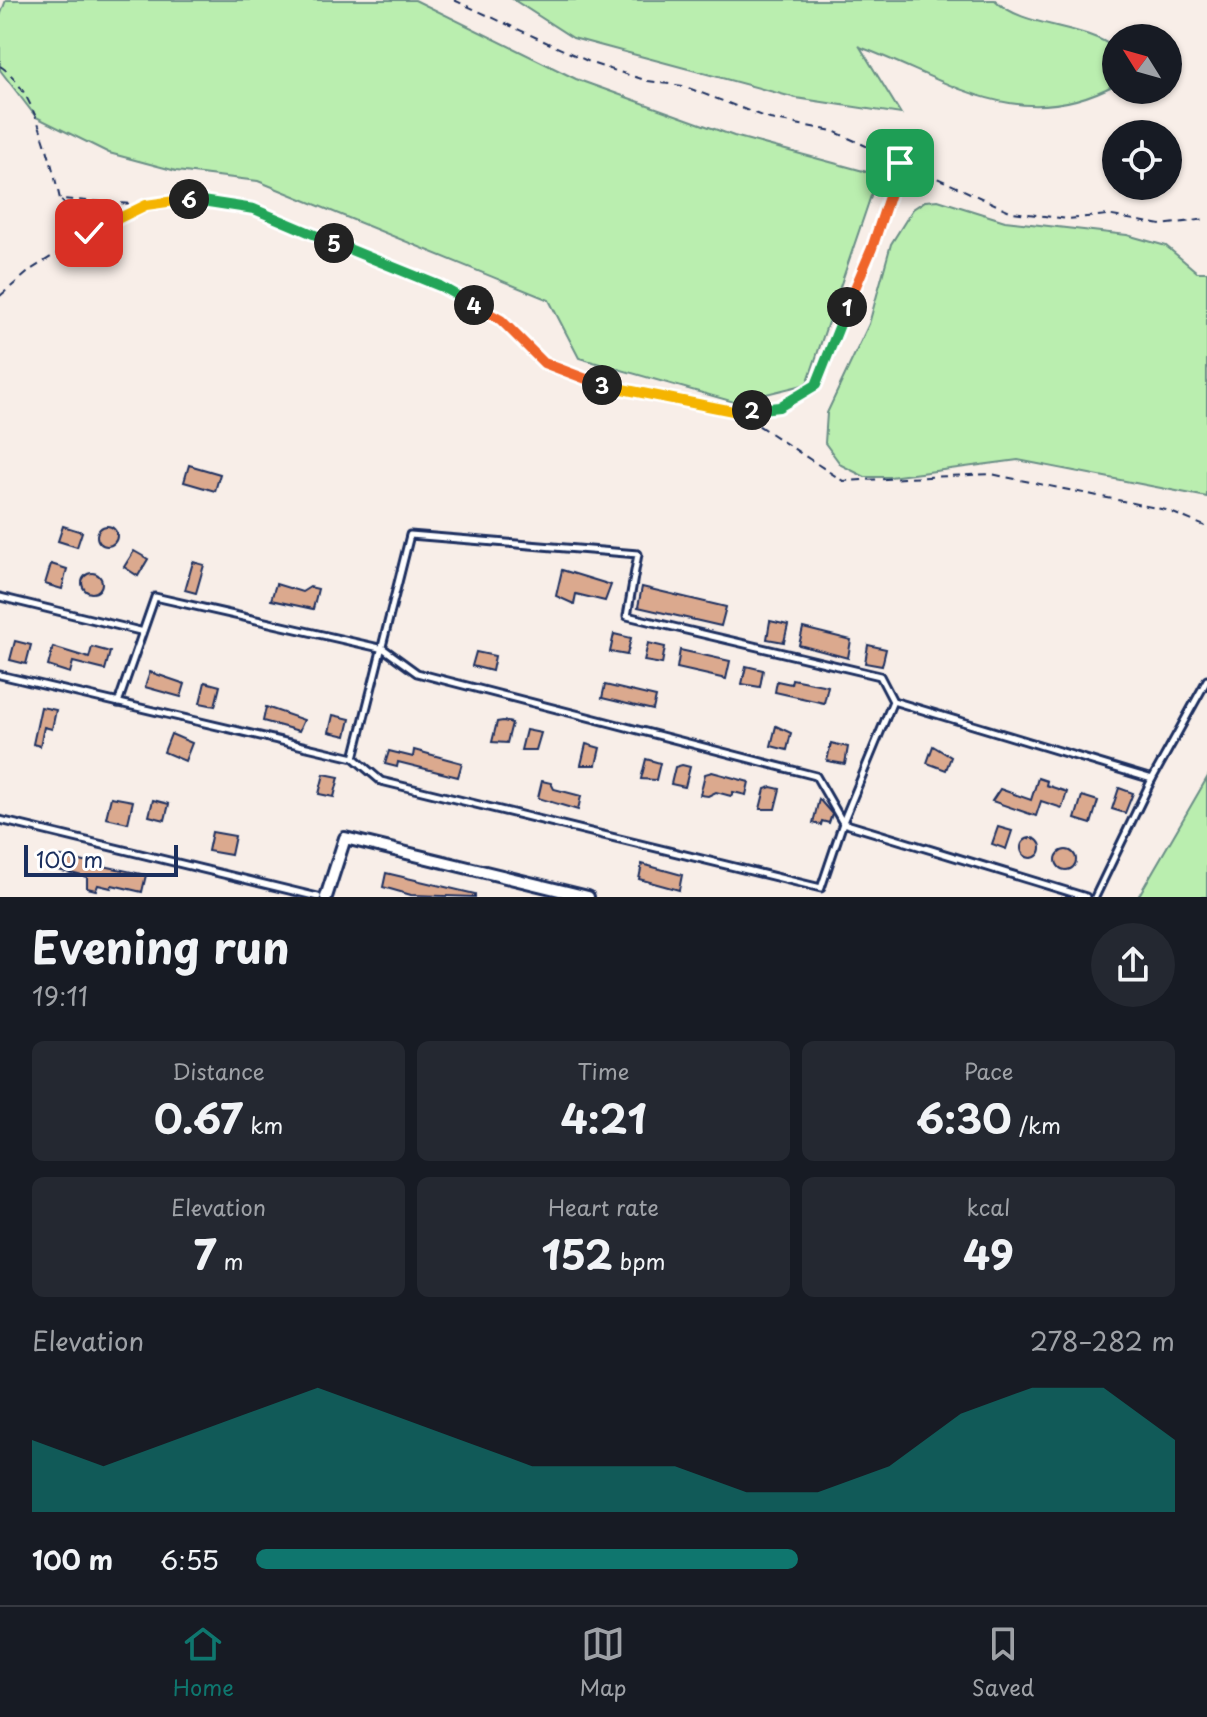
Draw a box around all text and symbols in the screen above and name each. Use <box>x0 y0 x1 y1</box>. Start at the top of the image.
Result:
north arrow <box>1102 24 1182 104</box>
map controls <box>1102 24 1182 200</box>
button: locate <box>1102 120 1182 200</box>
pin <box>866 129 934 197</box>
icon: arrive <box>878 141 922 185</box>
pin: 6 <box>169 179 209 219</box>
text: 6 <box>181 182 197 215</box>
pin <box>55 199 123 267</box>
icon: check <box>67 211 111 255</box>
pin: 5 <box>314 223 354 263</box>
text: 5 <box>327 226 341 259</box>
pin: 4 <box>454 285 494 325</box>
pin: 1 <box>827 287 867 327</box>
text: 4 <box>467 288 481 321</box>
text: 1 <box>842 290 852 323</box>
pin: 3 <box>582 365 622 405</box>
text: 3 <box>595 368 609 401</box>
pin: 2 <box>732 390 772 430</box>
text: 2 <box>744 393 760 426</box>
scale bar <box>24 841 178 877</box>
text: 100 m <box>36 842 103 875</box>
text: Evening run <box>32 913 290 979</box>
button: share <box>1091 923 1175 1007</box>
text: 19:11 <box>32 976 88 1015</box>
text: Distance <box>172 1054 265 1087</box>
text: Time <box>578 1054 630 1087</box>
text: Pace <box>964 1054 1013 1087</box>
text: 0.67 <box>154 1087 243 1148</box>
text: 4:21 <box>560 1087 647 1148</box>
text: 6:30 <box>916 1087 1012 1148</box>
text: km <box>243 1108 283 1141</box>
text: /km <box>1012 1108 1061 1141</box>
text: Elevation <box>171 1190 266 1223</box>
text: Heart rate <box>548 1190 659 1223</box>
text: kcal <box>967 1190 1010 1223</box>
text: 7 <box>193 1223 216 1284</box>
text: 152 <box>541 1223 613 1284</box>
text: 49 <box>963 1223 1014 1284</box>
text: m <box>216 1244 244 1277</box>
text: bpm <box>613 1244 666 1277</box>
text: Elevation <box>32 1321 144 1360</box>
text: 278–282 m <box>1030 1321 1175 1360</box>
text: 100 m <box>32 1540 113 1579</box>
text: 6:55 <box>160 1540 219 1579</box>
tab: Home <box>173 1622 234 1703</box>
tab: Map <box>579 1622 626 1703</box>
tab: Saved <box>972 1622 1034 1703</box>

